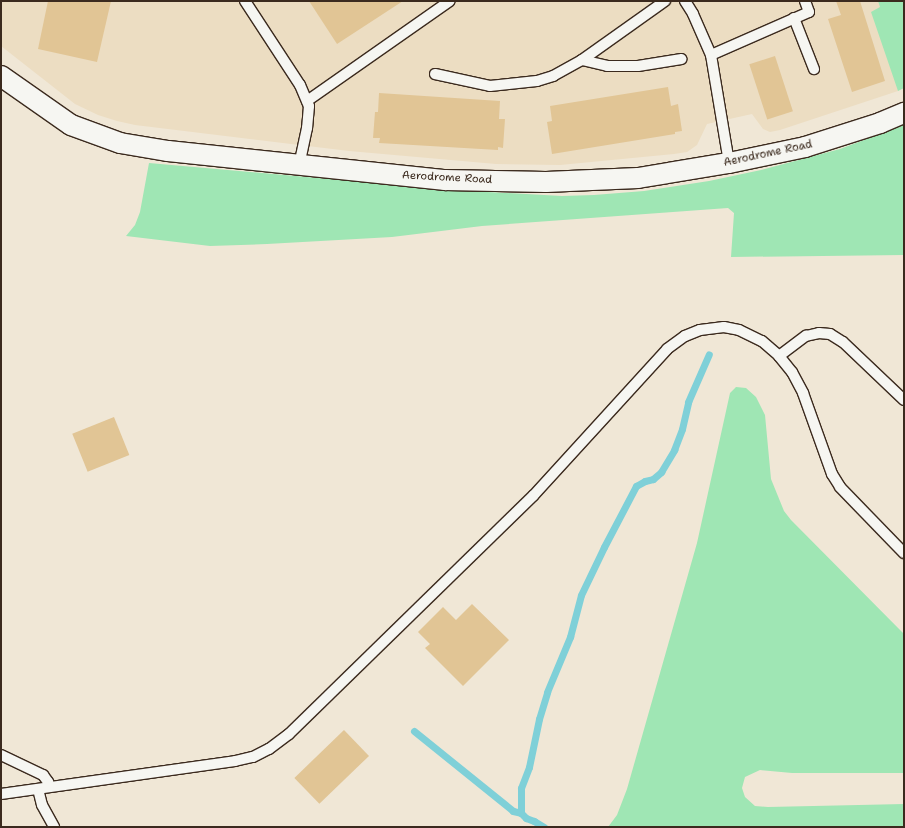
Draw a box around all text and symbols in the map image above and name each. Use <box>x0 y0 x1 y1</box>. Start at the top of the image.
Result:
street label: Aerodrome Road <box>722 138 814 170</box>
street label: Aerodrome Road <box>401 169 493 187</box>

